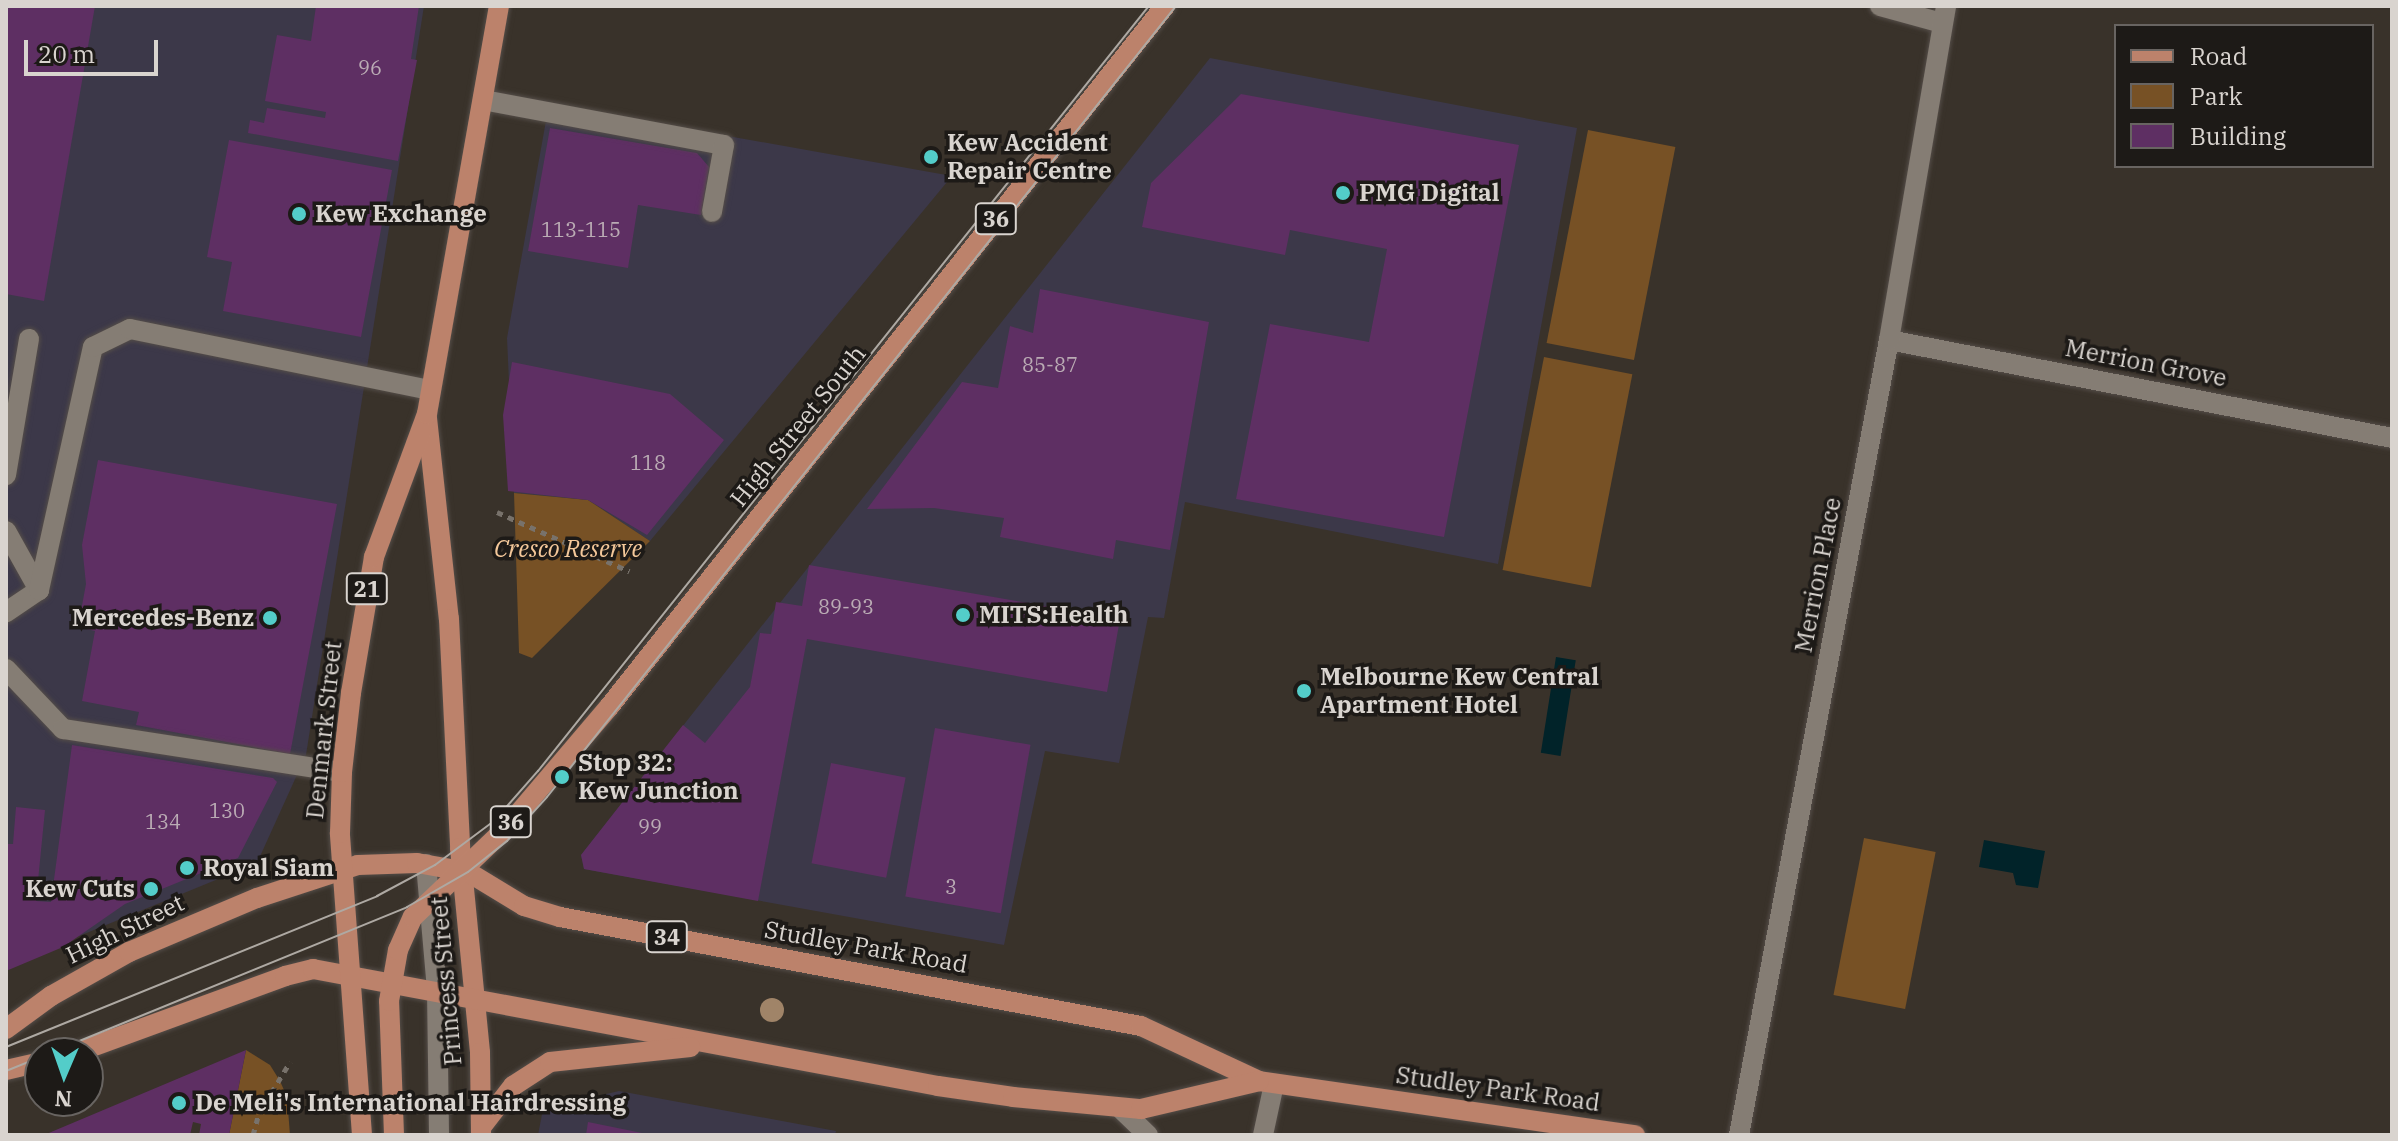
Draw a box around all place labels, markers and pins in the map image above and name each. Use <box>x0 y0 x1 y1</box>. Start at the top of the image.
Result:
place label: Kew Accident Repair Centre <box>947 129 1112 185</box>
marker: Kew Accident Repair Centre <box>922 148 940 166</box>
place label: PMG Digital <box>1359 179 1500 207</box>
marker: PMG Digital <box>1334 184 1352 202</box>
place label: Kew Exchange <box>315 200 487 228</box>
marker: Kew Exchange <box>290 205 308 223</box>
place label: MITS:Health <box>979 601 1128 629</box>
place label: Mercedes-Benz <box>72 604 254 632</box>
marker: MITS:Health <box>954 606 972 624</box>
marker: Mercedes-Benz <box>261 609 279 627</box>
place label: Melbourne Kew Central Apartment Hotel <box>1320 663 1599 719</box>
marker: Melbourne Kew Central Apartment Hotel <box>1295 682 1313 700</box>
place label: Stop 32: Kew Junction <box>578 749 739 805</box>
marker: Stop 32: Kew Junction <box>553 768 571 786</box>
place label: Royal Siam <box>203 854 334 882</box>
marker: Royal Siam <box>178 859 196 877</box>
place label: Kew Cuts <box>25 875 135 903</box>
marker: Kew Cuts <box>142 880 160 898</box>
place label: De Meli's International Hairdressing <box>195 1089 626 1117</box>
marker: De Meli's International Hairdressing <box>170 1094 188 1112</box>

